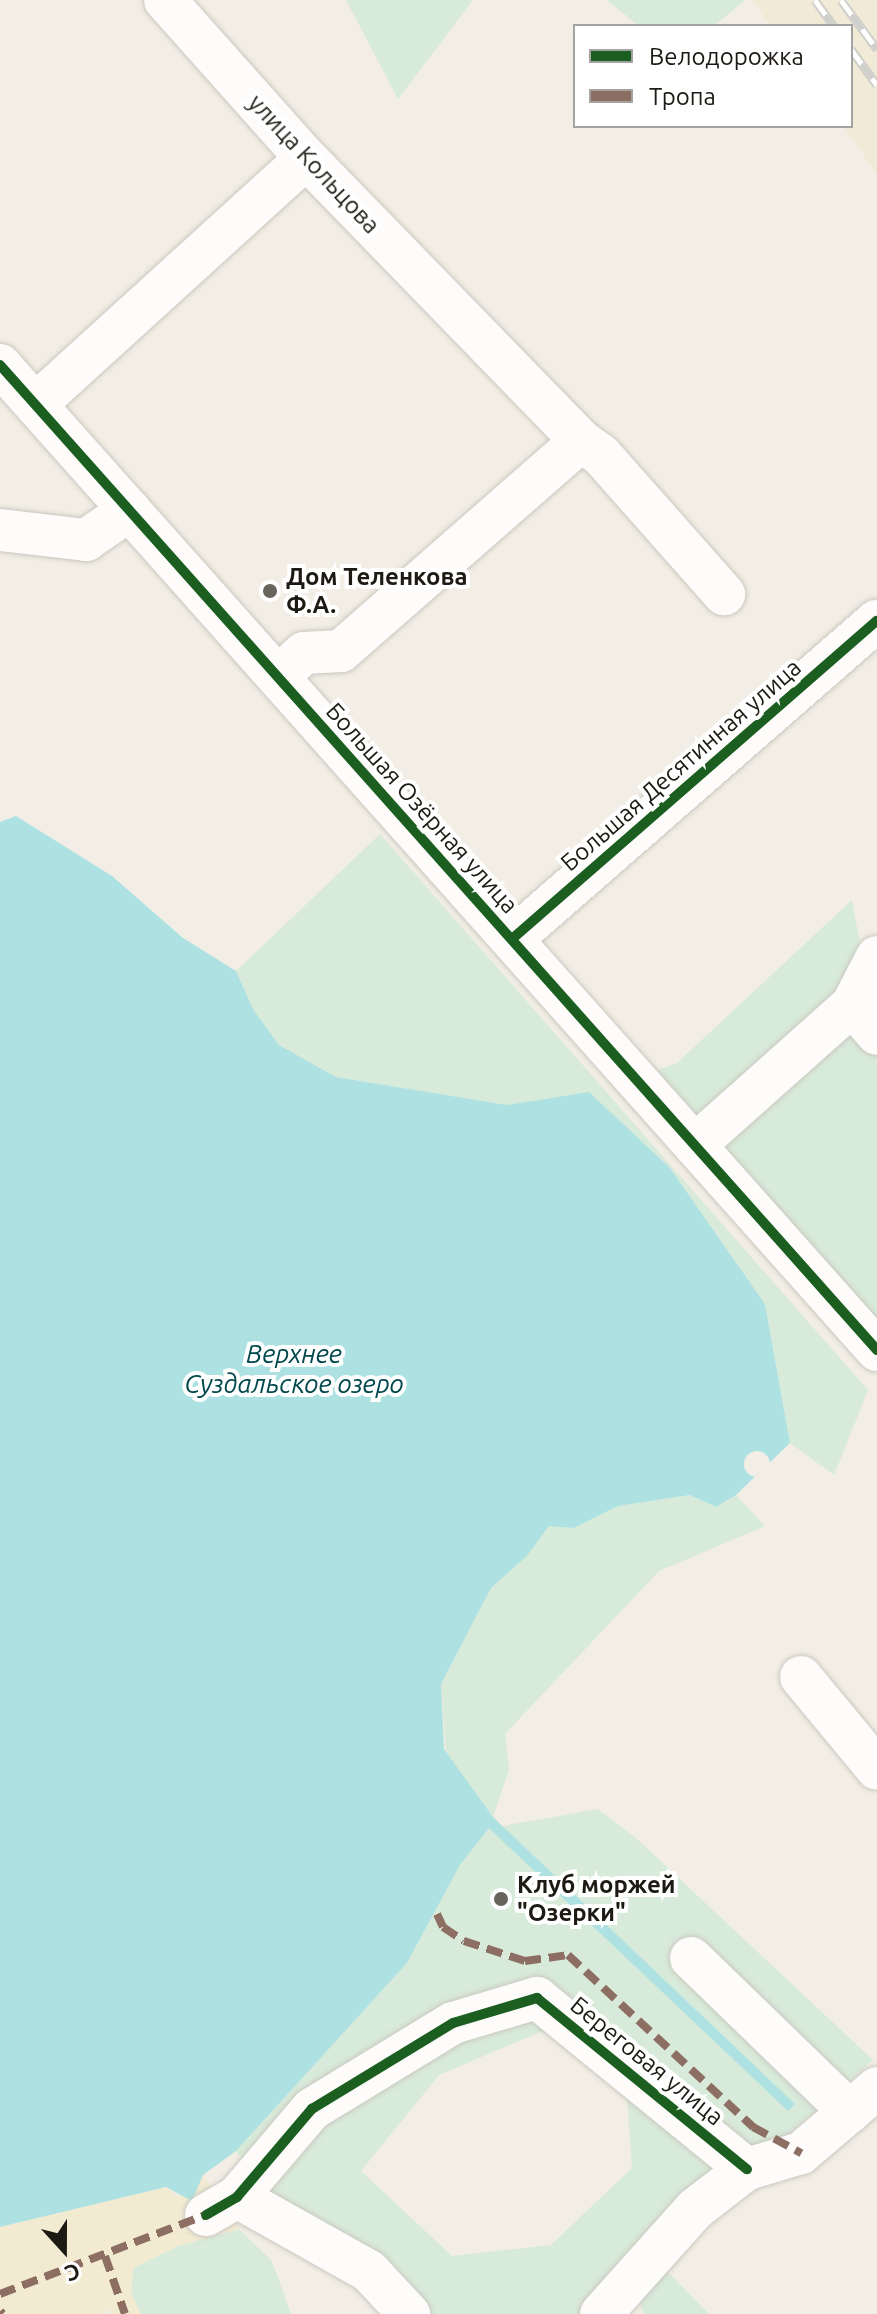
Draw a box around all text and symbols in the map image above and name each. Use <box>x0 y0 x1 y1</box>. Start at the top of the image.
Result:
legend <box>573 24 853 128</box>
text: Велодорожка <box>649 43 804 70</box>
text: Тропа <box>649 83 716 110</box>
street label: улица Кольцова <box>242 89 386 239</box>
place label: Дом Теленкова Ф.А. <box>286 563 468 619</box>
marker: Дом Теленкова Ф.А. <box>261 582 279 600</box>
street label: Большая Десятинная улица <box>555 653 807 877</box>
street label: Большая Озёрная улица <box>320 697 524 919</box>
water label: Верхнее Суздальское озеро <box>184 1338 404 1400</box>
place label: Клуб моржей "Озерки" <box>517 1871 675 1927</box>
marker: Клуб моржей "Озерки" <box>492 1890 510 1908</box>
street label: Береговая улица <box>565 1990 729 2132</box>
north arrow <box>24 2210 104 2290</box>
text: С <box>62 2259 84 2287</box>

